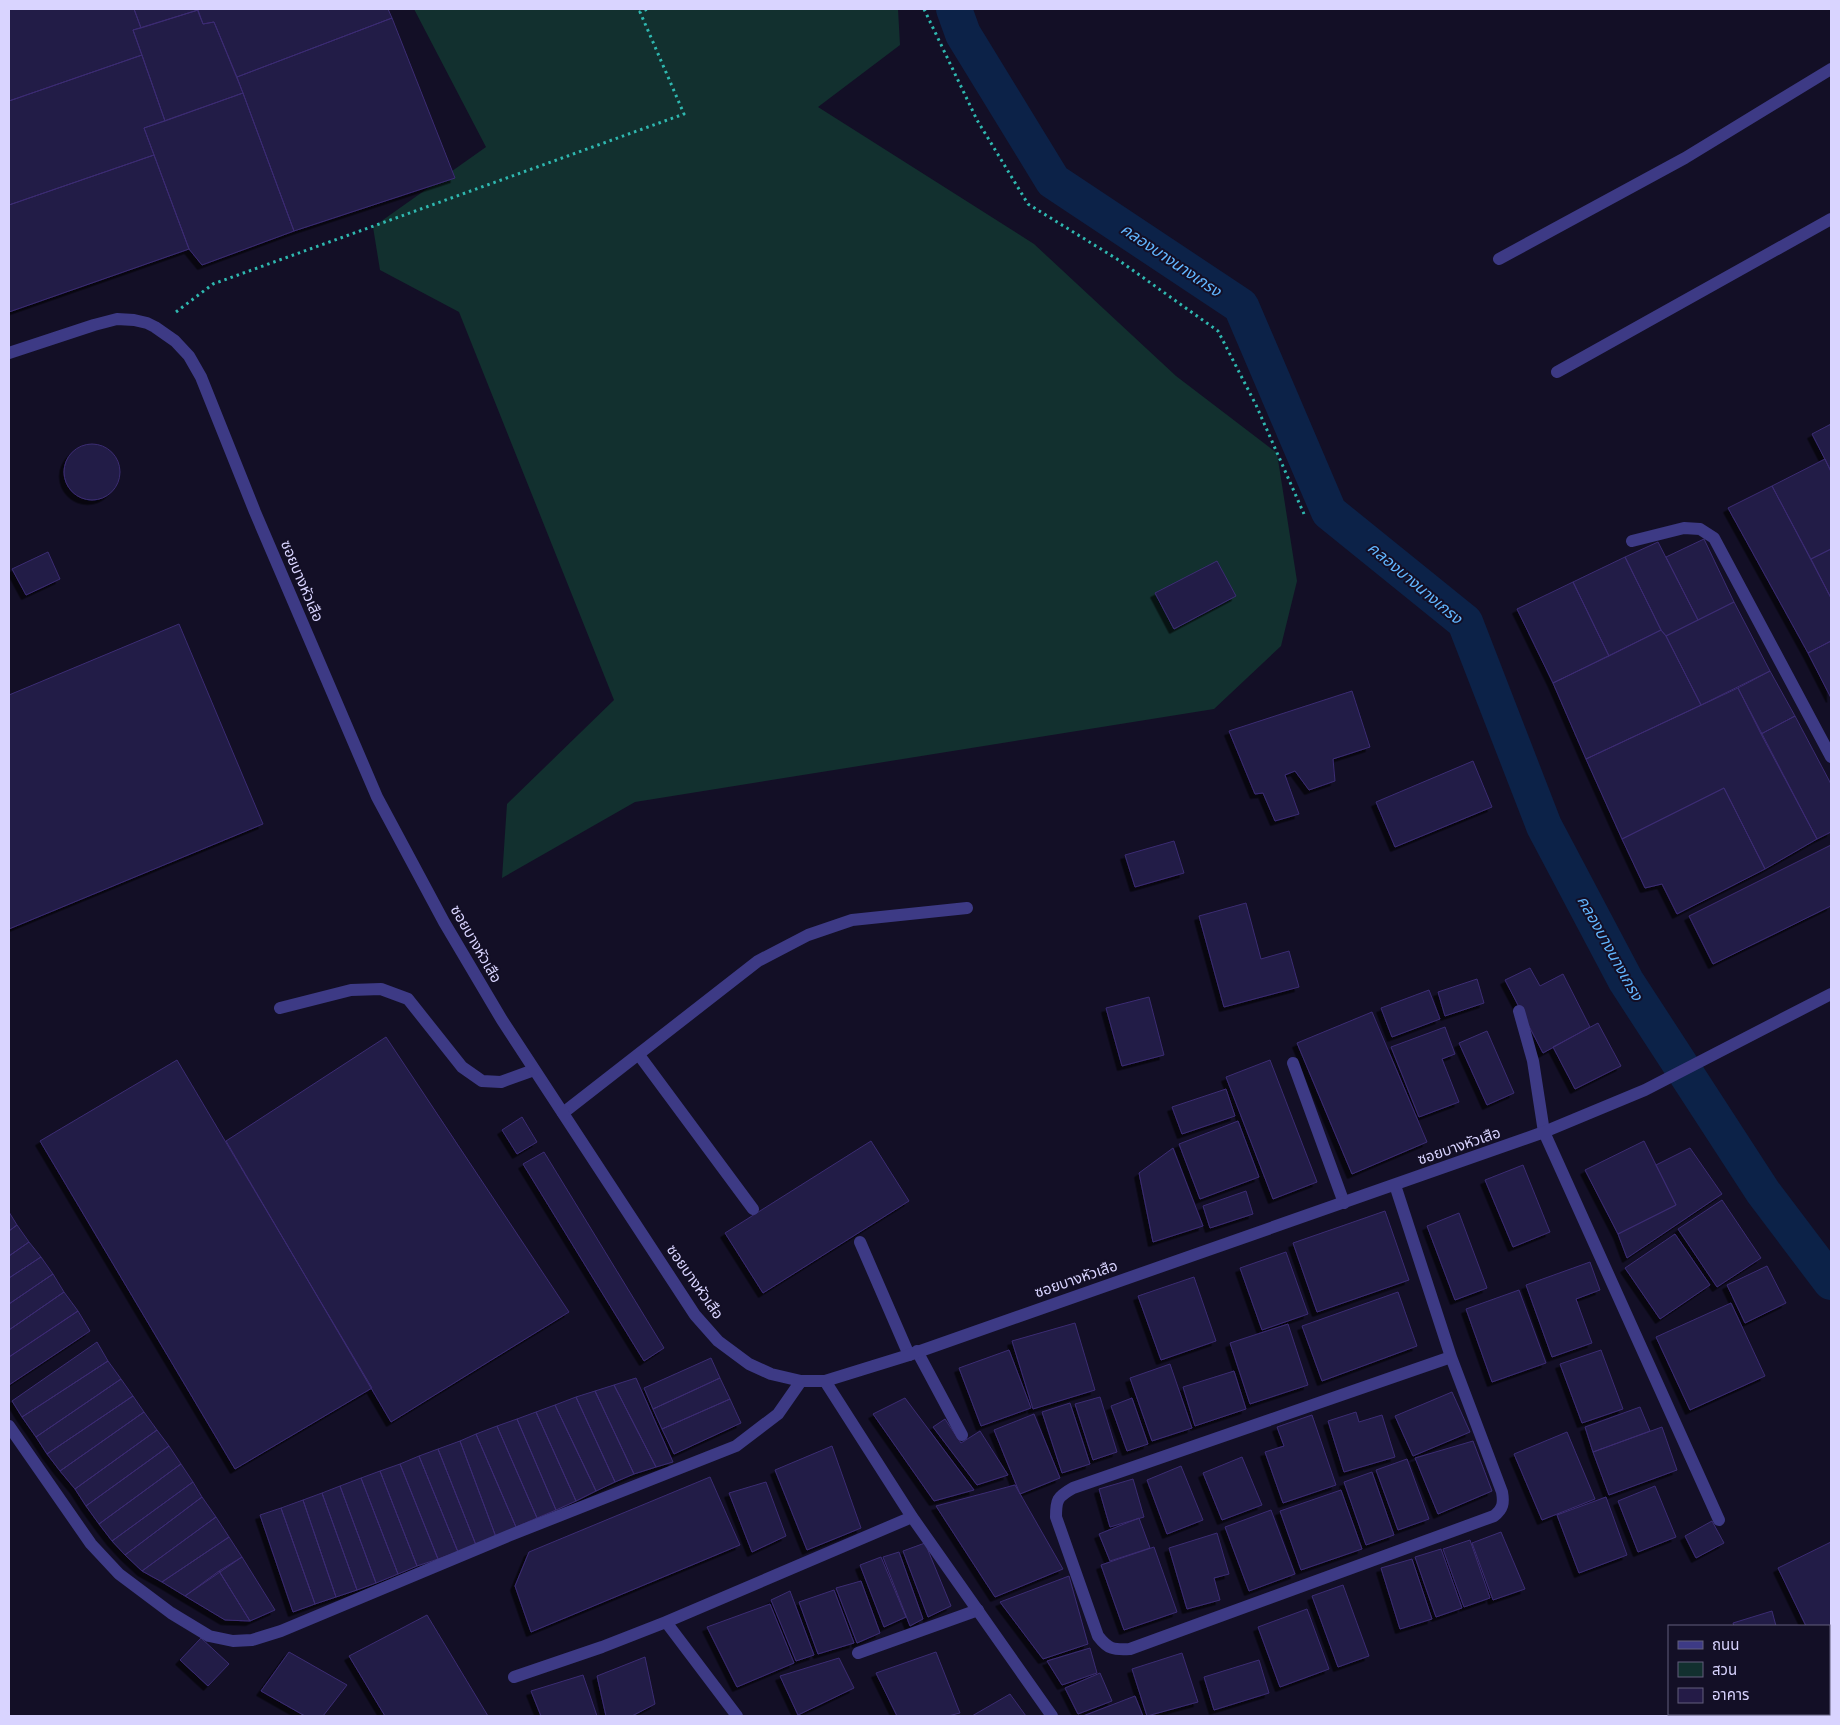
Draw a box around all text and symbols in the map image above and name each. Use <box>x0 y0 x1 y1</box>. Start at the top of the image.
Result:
water label: คลองบางนางเกรง <box>1117 219 1226 301</box>
street label: ซอยบางหัวเสือ <box>277 538 327 624</box>
water label: คลองบางนางเกรง <box>1364 538 1467 629</box>
water label: คลองบางนางเกรง <box>1573 892 1647 1005</box>
street label: ซอยบางหัวเสือ <box>447 902 505 986</box>
street label: ซอยบางหัวเสือ <box>1415 1123 1503 1169</box>
street label: ซอยบางหัวเสือ <box>663 1241 727 1323</box>
street label: ซอยบางหัวเสือ <box>1032 1256 1120 1302</box>
legend <box>1668 1625 1830 1715</box>
text: ถนน <box>1712 1636 1739 1654</box>
text: สวน <box>1712 1661 1737 1679</box>
text: อาคาร <box>1712 1686 1749 1704</box>

